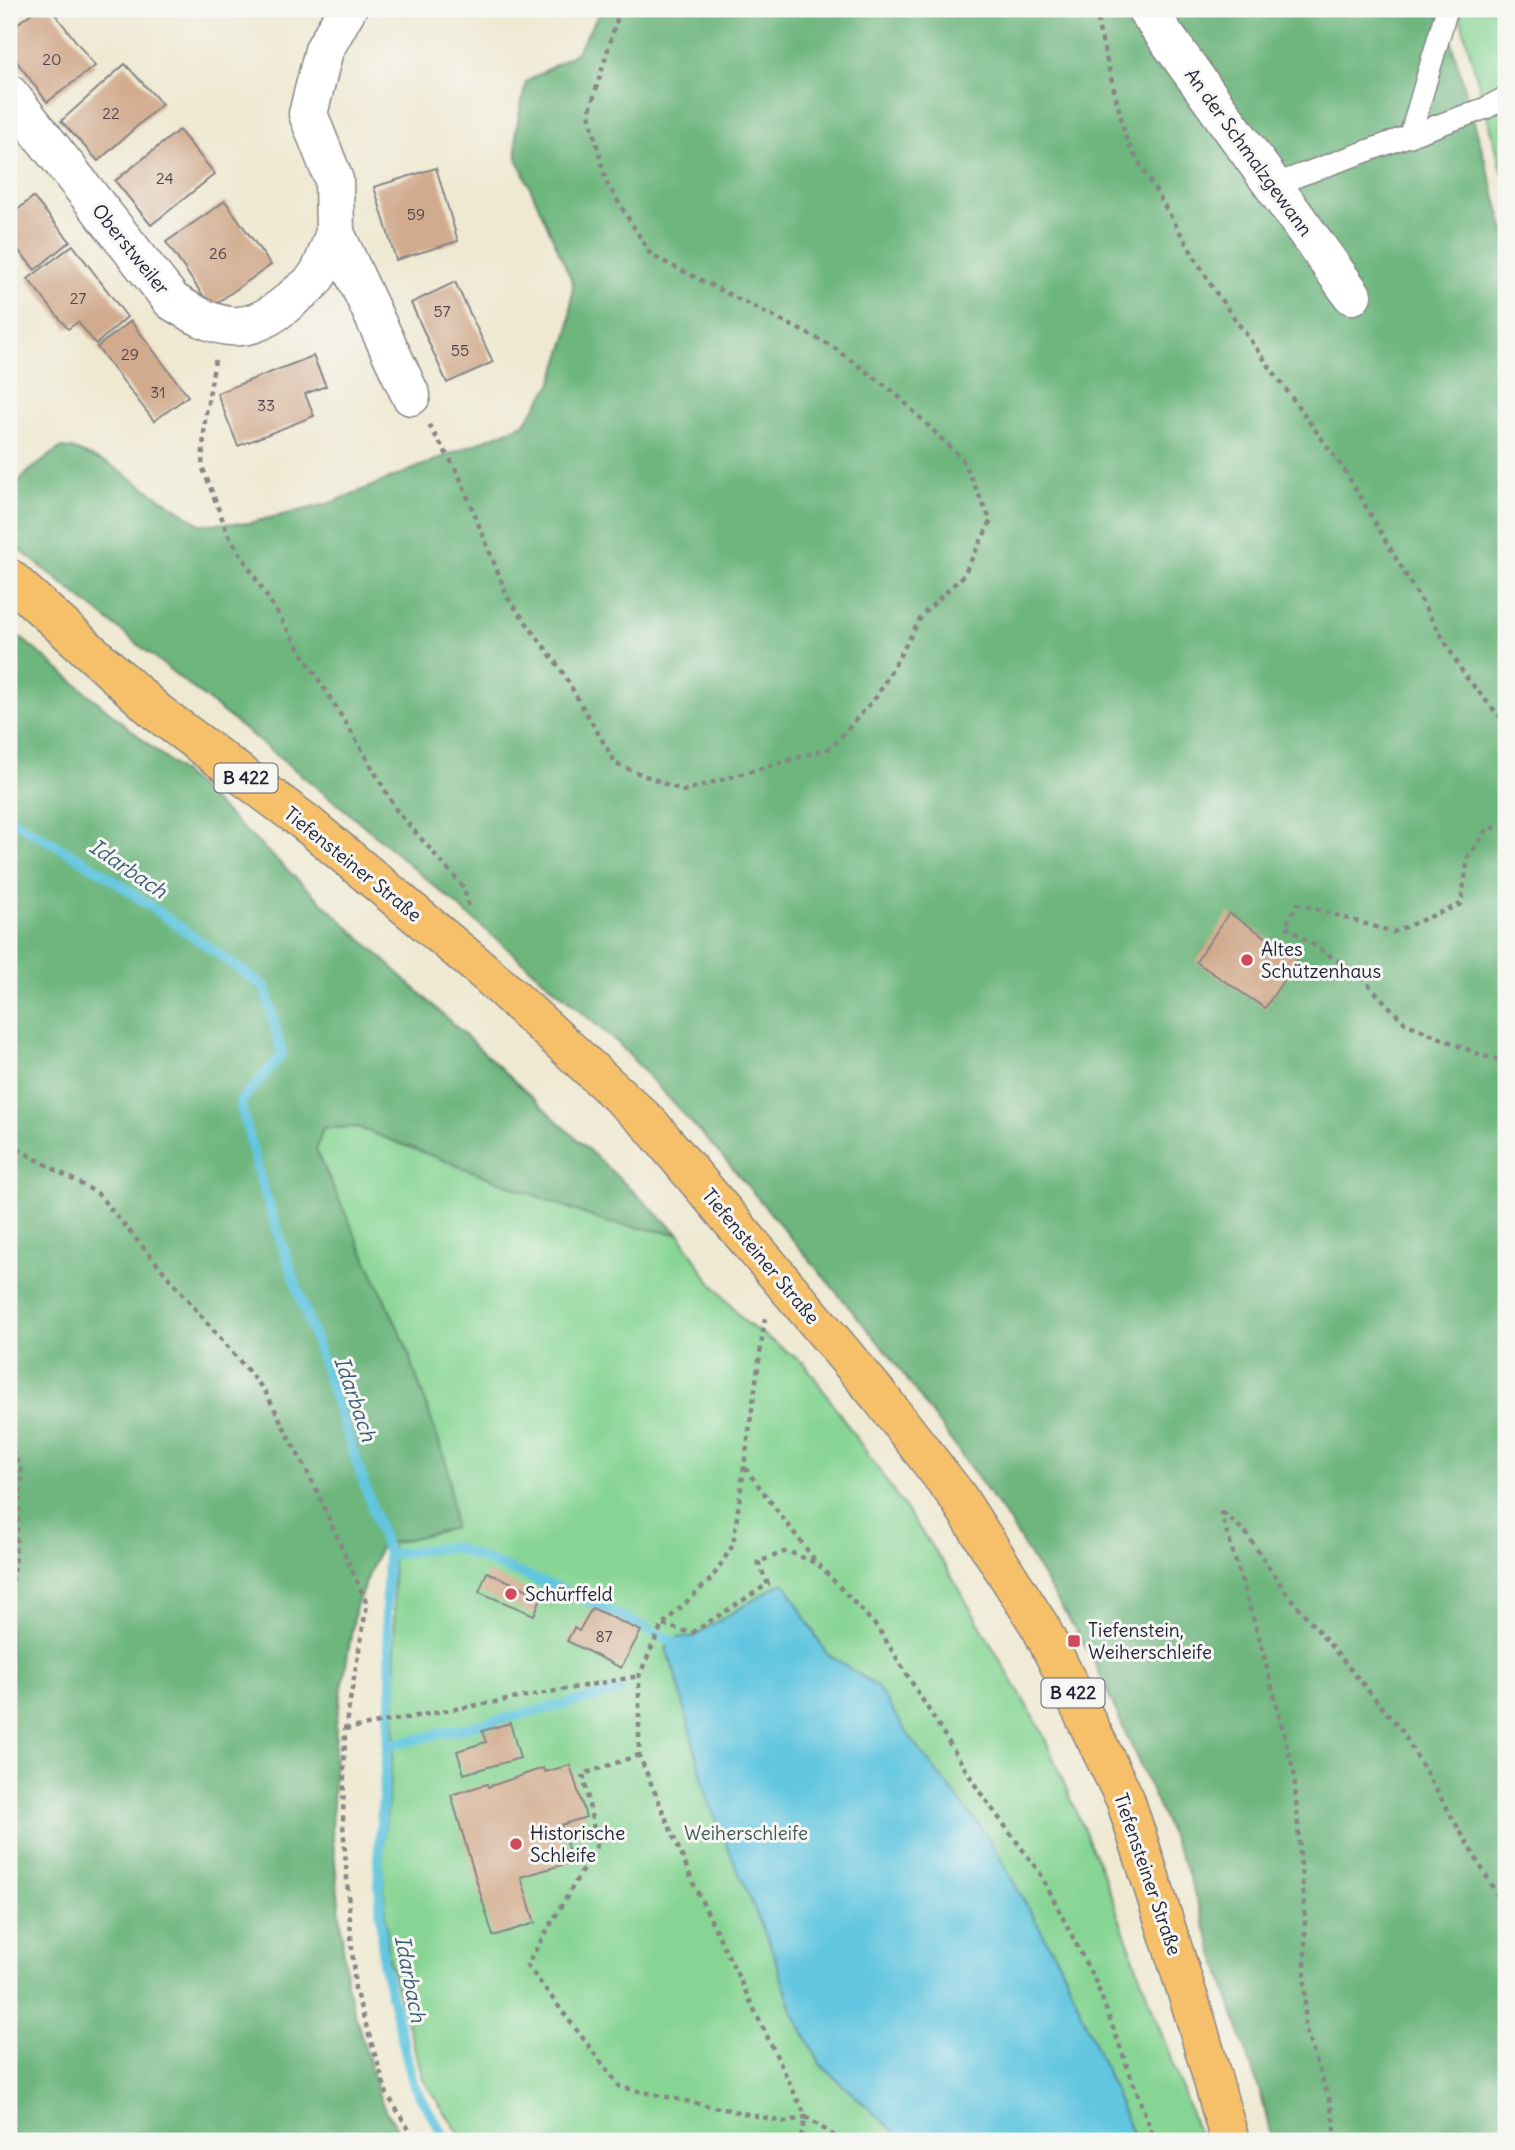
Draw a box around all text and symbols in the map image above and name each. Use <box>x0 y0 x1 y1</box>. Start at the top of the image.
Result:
house number: 20 <box>42 49 62 69</box>
street label: An der Schmalzgewann <box>1180 63 1318 241</box>
house number: 22 <box>102 103 120 123</box>
house number: 24 <box>156 168 174 188</box>
street label: Oberstweiler <box>87 199 175 299</box>
house number: 59 <box>407 204 425 224</box>
house number: 26 <box>209 243 227 263</box>
house number: 27 <box>70 288 86 308</box>
house number: 57 <box>433 301 451 321</box>
house number: 55 <box>451 340 469 360</box>
house number: 29 <box>121 344 139 364</box>
house number: 31 <box>150 382 166 402</box>
house number: 33 <box>257 395 275 415</box>
road number: B 422 <box>215 764 278 792</box>
street label: Tiefensteiner Straße <box>279 801 427 927</box>
water label: Idarbach <box>84 833 173 905</box>
place label: Altes Schützenhaus <box>1261 937 1381 983</box>
marker: Altes Schützenhaus <box>1239 952 1255 968</box>
street label: Tiefensteiner Straße <box>697 1183 825 1329</box>
water label: Idarbach <box>328 1353 383 1446</box>
place label: Schürffeld <box>525 1582 613 1606</box>
marker: Schürffeld <box>503 1586 519 1602</box>
place label: Tiefenstein, Weiherschleife <box>1088 1618 1212 1664</box>
house number: 87 <box>595 1626 613 1646</box>
marker: Tiefenstein, Weiherschleife <box>1066 1633 1082 1649</box>
road number: B 422 <box>1042 1678 1104 1708</box>
street label: Tiefensteiner Straße <box>1109 1790 1187 1958</box>
place label: Historische Schleife <box>530 1821 625 1867</box>
park label: Weiherschleife <box>684 1821 808 1845</box>
marker: Historische Schleife <box>508 1836 524 1852</box>
water label: Idarbach <box>389 1933 432 2026</box>

